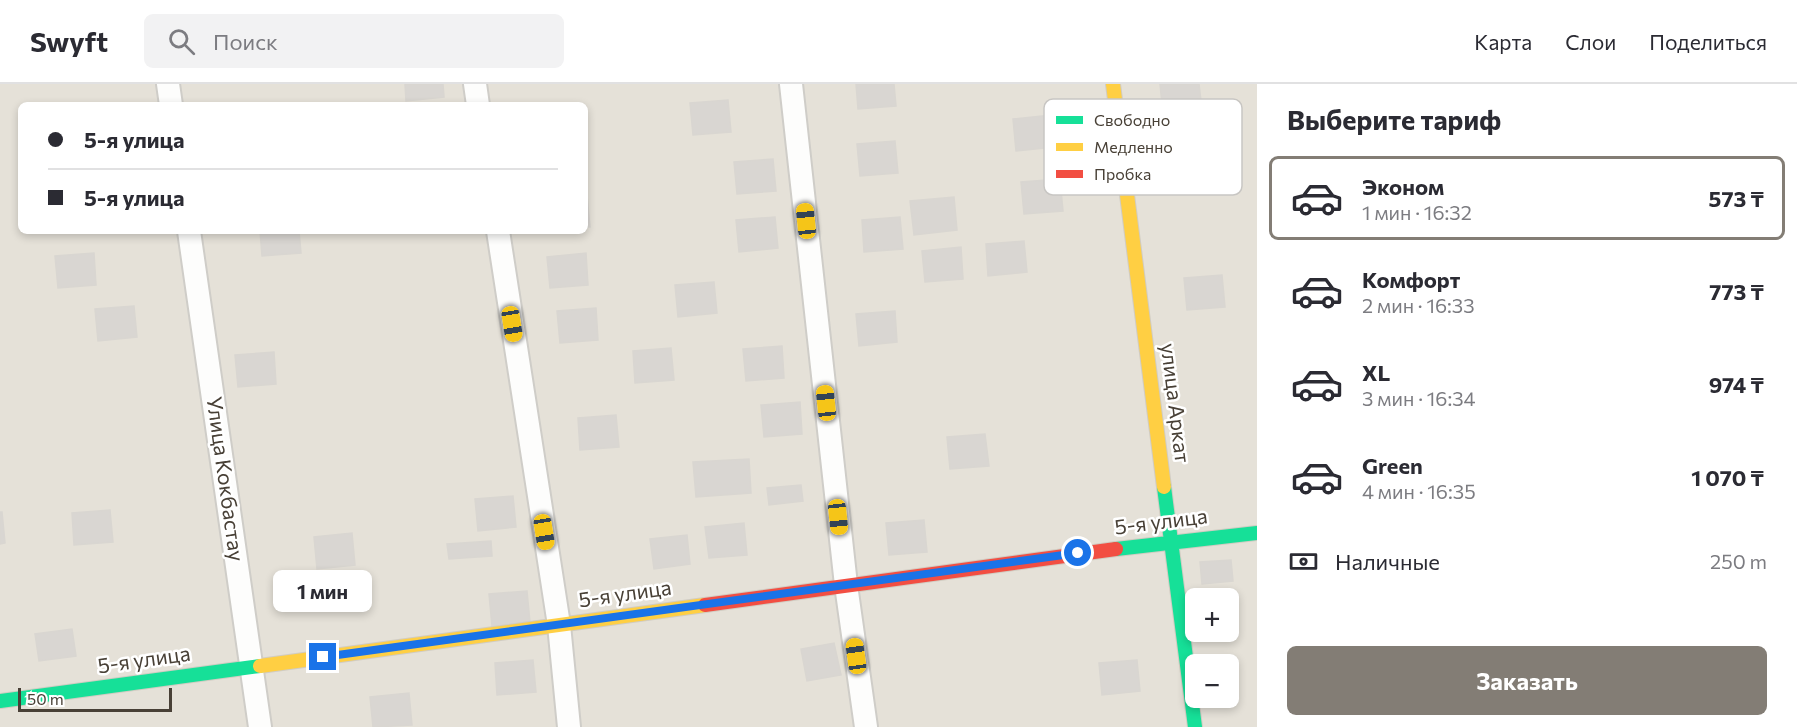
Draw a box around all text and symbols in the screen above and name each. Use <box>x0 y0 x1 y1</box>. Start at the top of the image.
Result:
search box <box>144 14 564 68</box>
text: Swyft <box>30 24 108 58</box>
icon: search <box>165 25 198 58</box>
text: Поиск <box>213 28 278 55</box>
text: Карта <box>1474 29 1532 54</box>
text: Слои <box>1565 29 1616 54</box>
text: Поделиться <box>1649 29 1767 54</box>
legend <box>1044 99 1242 195</box>
text: Выберите тариф <box>1287 103 1501 136</box>
text: Свободно <box>1094 110 1170 129</box>
text: 5-я улица <box>84 126 184 153</box>
text: Медленно <box>1094 137 1173 156</box>
text: Пробка <box>1094 164 1151 183</box>
icon: car <box>1290 171 1344 225</box>
text: Эконом <box>1362 173 1444 200</box>
text: 5-я улица <box>84 184 184 211</box>
text: 573 ₸ <box>1709 185 1764 212</box>
text: 1 мин · 16:32 <box>1362 200 1472 224</box>
car <box>795 202 817 240</box>
icon: car <box>1290 264 1344 318</box>
text: Комфорт <box>1362 266 1460 293</box>
text: 773 ₸ <box>1709 278 1764 305</box>
text: 2 мин · 16:33 <box>1362 293 1475 317</box>
car <box>500 305 524 343</box>
street label: улица Аркат <box>1157 342 1196 464</box>
icon: car <box>1290 357 1344 411</box>
text: XL <box>1362 359 1390 386</box>
text: 974 ₸ <box>1709 371 1764 398</box>
car <box>815 384 837 422</box>
text: 3 мин · 16:34 <box>1362 386 1476 410</box>
street label: Улица Кокбастау <box>203 395 250 563</box>
icon: car <box>1290 450 1344 504</box>
text: Green <box>1362 452 1423 479</box>
text: 1 070 ₸ <box>1691 464 1764 491</box>
text: 4 мин · 16:35 <box>1362 479 1476 503</box>
car <box>827 498 849 536</box>
street label: 5-я улица <box>1113 502 1209 539</box>
car <box>532 513 556 551</box>
route start <box>1064 539 1091 566</box>
icon: cash <box>1287 545 1320 578</box>
text: Наличные <box>1335 548 1440 575</box>
text: 250 m <box>1710 549 1767 573</box>
callout: 1 мин <box>274 570 372 612</box>
street label: 5-я улица <box>577 574 673 611</box>
text: 1 мин <box>297 579 348 603</box>
map controls <box>1185 588 1239 708</box>
button: + <box>1185 588 1239 642</box>
car <box>845 637 867 675</box>
street label: 5-я улица <box>96 640 192 677</box>
route end <box>309 643 336 670</box>
button: Заказать <box>1287 646 1767 715</box>
button: − <box>1185 654 1239 708</box>
scale bar <box>18 685 172 712</box>
text: 50 m <box>27 689 64 708</box>

